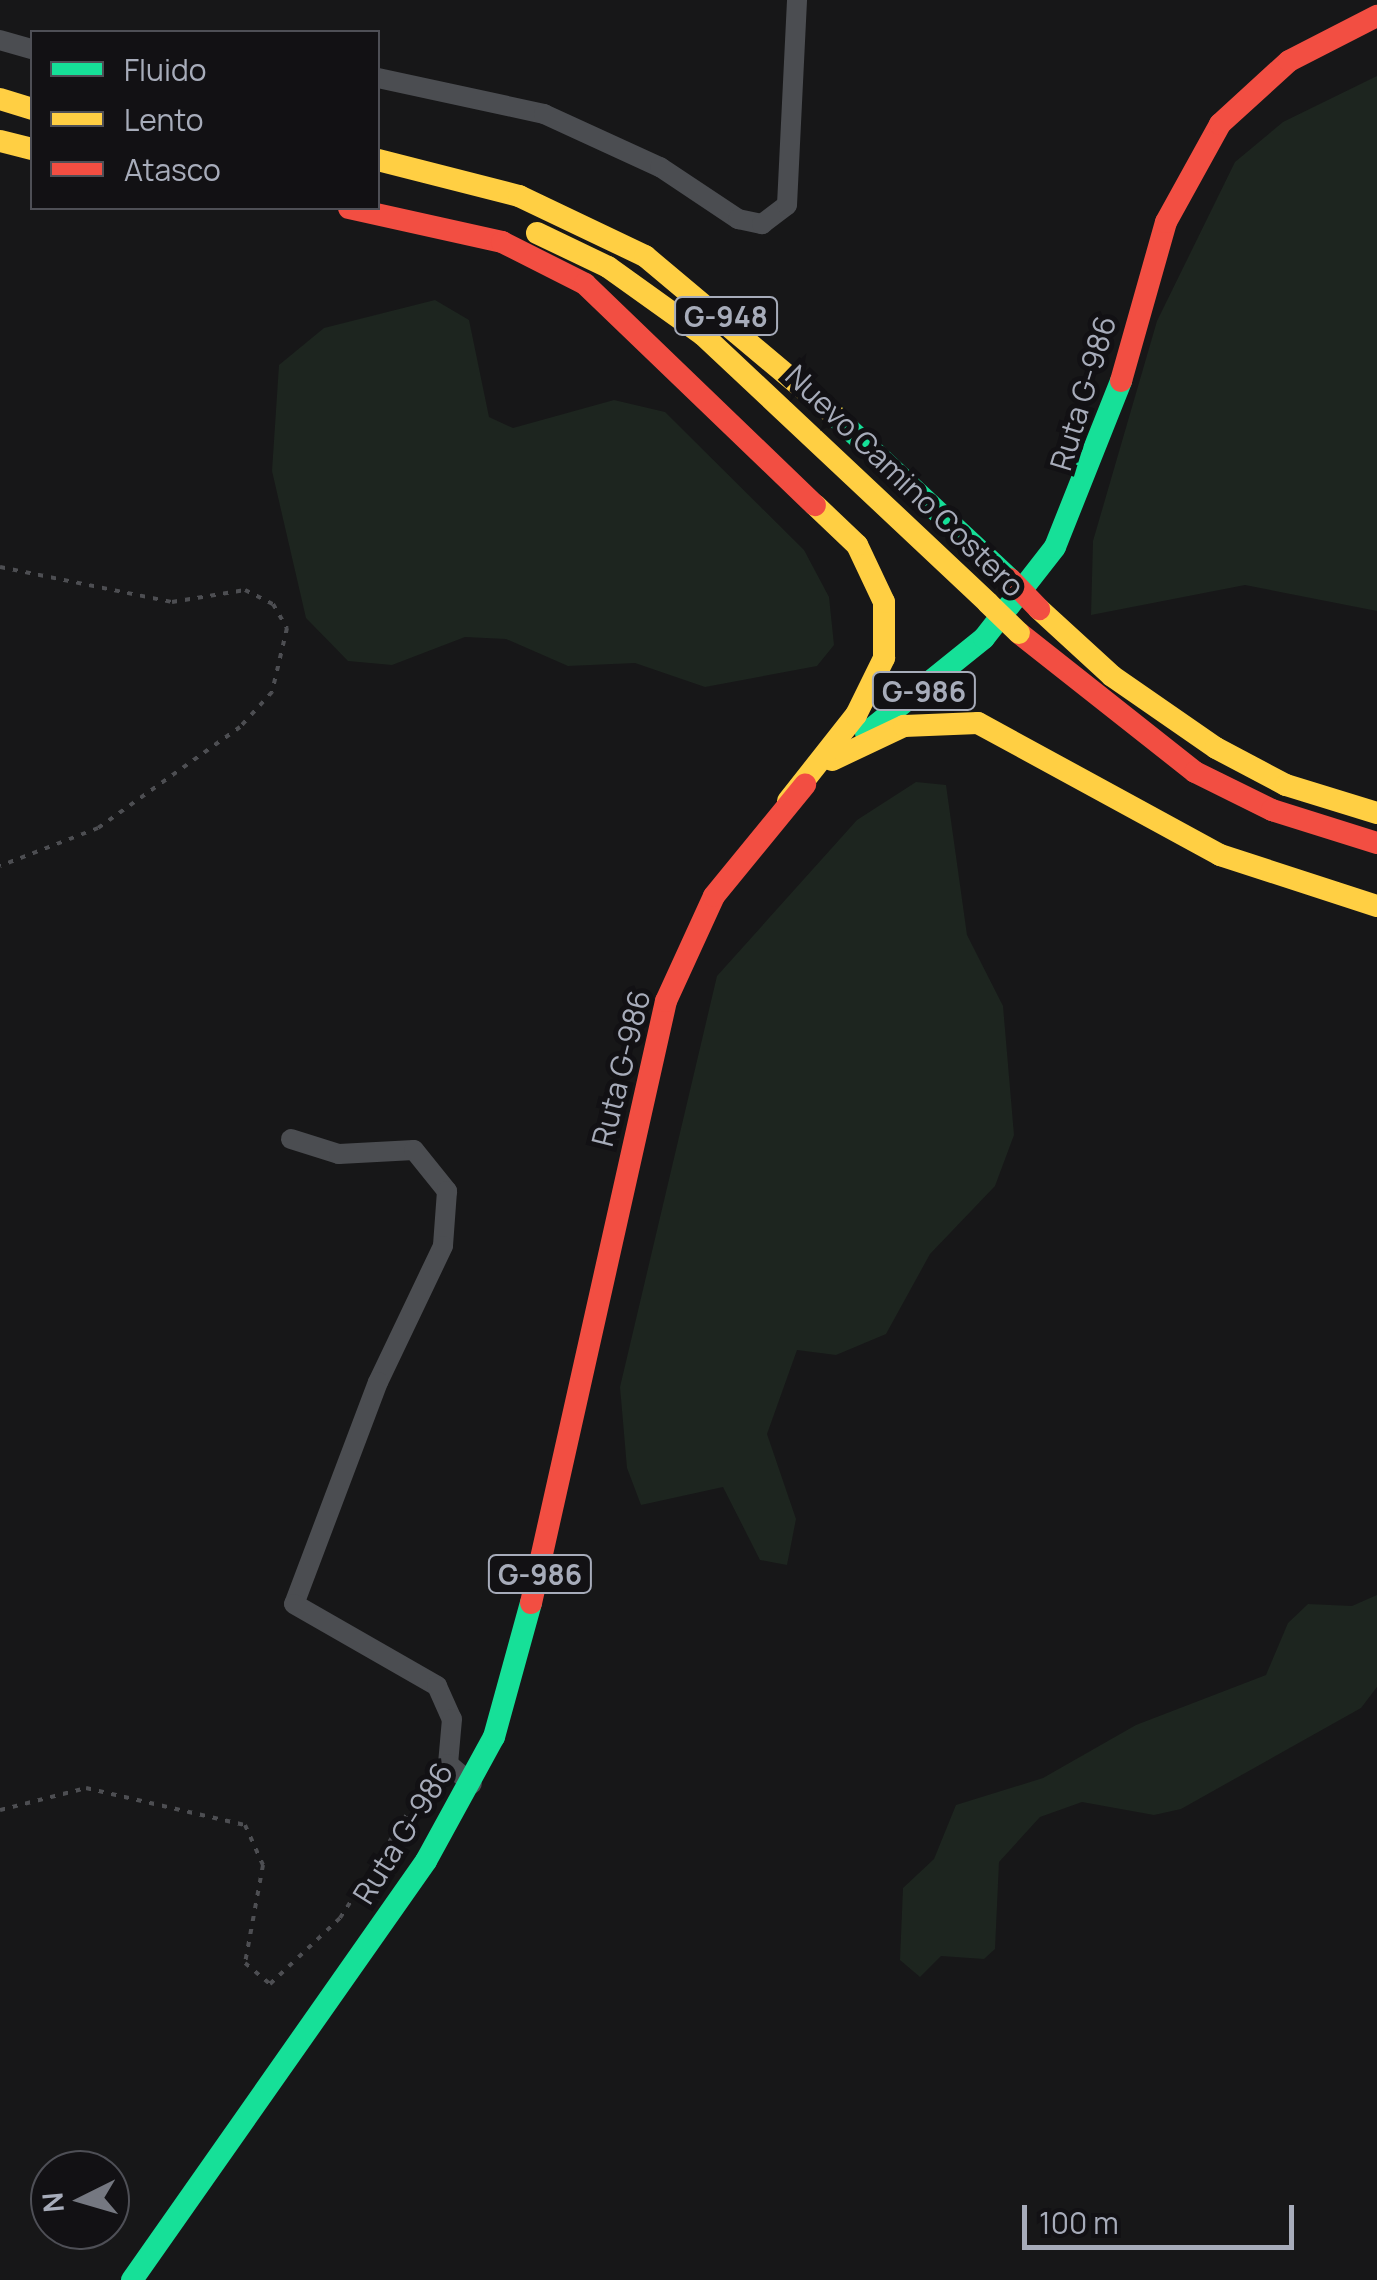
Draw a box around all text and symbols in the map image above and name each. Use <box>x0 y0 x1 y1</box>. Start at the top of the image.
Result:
legend <box>30 30 380 210</box>
text: Fluido <box>124 49 206 90</box>
text: Lento <box>124 99 203 140</box>
text: Atasco <box>124 149 221 190</box>
road number: G-948 <box>674 293 778 339</box>
street label: Ruta G-986 <box>1042 311 1124 475</box>
street label: Nuevo Camino Costero <box>778 358 1032 604</box>
road number: G-986 <box>872 668 976 714</box>
street label: Ruta G-986 <box>584 986 658 1150</box>
road number: G-986 <box>488 1551 592 1597</box>
street label: Ruta G-986 <box>345 1756 461 1910</box>
north arrow <box>30 2150 130 2250</box>
scale bar <box>1027 2185 1300 2247</box>
text: N <box>32 2191 72 2214</box>
text: 100 m <box>1039 2202 1119 2243</box>

